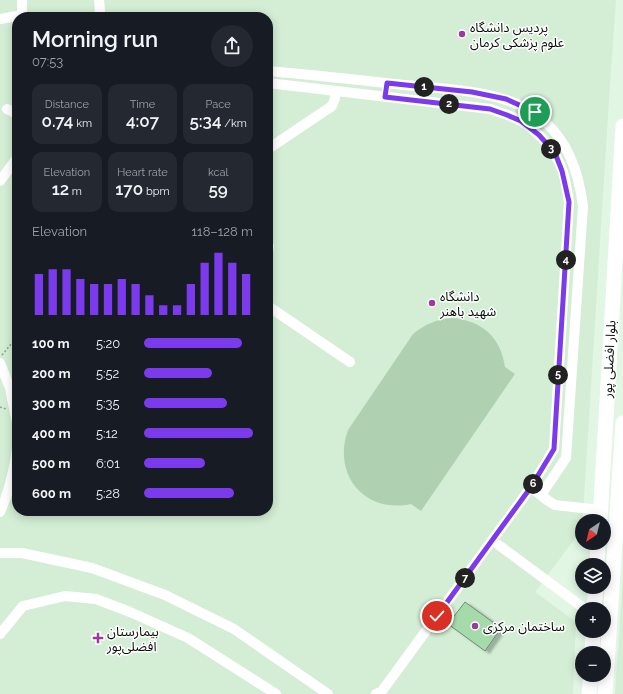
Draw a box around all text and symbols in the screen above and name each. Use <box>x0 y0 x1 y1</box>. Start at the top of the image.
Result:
place label: پردیس دانشگاه علوم پزشکی کرمان <box>470 20 564 52</box>
button: share <box>211 25 253 67</box>
text: Morning run <box>32 26 158 52</box>
marker: پردیس دانشگاه علوم پزشکی کرمان <box>457 29 467 39</box>
text: 07:53 <box>32 54 63 69</box>
pin: 1 <box>414 77 434 97</box>
text: 1 <box>421 80 427 93</box>
pin: 2 <box>439 94 459 114</box>
pin <box>518 95 552 129</box>
text: 2 <box>446 97 452 110</box>
text: Distance <box>45 98 89 111</box>
text: Time <box>130 98 155 111</box>
text: Pace <box>206 98 231 111</box>
icon: arrive <box>524 101 546 123</box>
text: 0.74 <box>42 111 73 131</box>
text: 4:07 <box>126 111 159 131</box>
text: 5:34 <box>189 111 222 131</box>
text: km <box>73 117 92 130</box>
text: /km <box>222 117 247 130</box>
pin: 3 <box>541 139 561 159</box>
text: 3 <box>548 142 554 155</box>
text: Elevation <box>43 166 90 179</box>
text: Heart rate <box>117 166 168 179</box>
text: kcal <box>208 166 228 179</box>
text: 12 <box>52 179 69 199</box>
text: 170 <box>115 179 143 199</box>
text: 59 <box>208 179 228 199</box>
text: m <box>69 185 82 198</box>
text: bpm <box>143 185 170 198</box>
text: Elevation <box>32 224 87 239</box>
text: 118–128 m <box>192 224 253 239</box>
pin: 4 <box>556 250 576 270</box>
text: 4 <box>563 253 569 266</box>
place label: دانشگاه شهید باهنر <box>439 289 496 320</box>
marker: دانشگاه شهید باهنر <box>427 298 437 308</box>
street label: بلوار افضلی پور <box>599 320 621 399</box>
text: 100 m <box>32 336 70 351</box>
text: 5:20 <box>96 336 120 351</box>
pin: 5 <box>548 365 568 385</box>
text: 200 m <box>32 366 71 381</box>
text: 5:52 <box>96 366 119 381</box>
text: 5 <box>555 368 561 381</box>
text: 300 m <box>32 396 70 411</box>
text: 5:35 <box>96 396 120 411</box>
text: 400 m <box>32 426 71 441</box>
text: 5:12 <box>96 426 118 441</box>
text: 500 m <box>32 456 70 471</box>
text: 6:01 <box>96 456 120 471</box>
pin: 6 <box>523 474 543 494</box>
text: 6 <box>530 477 536 490</box>
text: 600 m <box>32 486 71 501</box>
text: 5:28 <box>96 486 120 501</box>
north arrow <box>575 514 611 550</box>
map controls <box>575 514 611 682</box>
button: layers <box>575 558 611 594</box>
pin: 7 <box>455 568 475 588</box>
text: 7 <box>462 571 468 584</box>
pin <box>420 599 454 633</box>
button: + <box>575 602 611 638</box>
icon: check <box>426 605 448 627</box>
place label: ساختمان مرکزی <box>483 619 565 635</box>
marker: ساختمان مرکزی <box>470 621 480 631</box>
place label: بیمارستان افضلی‌پور <box>106 624 159 656</box>
marker: بیمارستان افضلی‌پور <box>92 632 104 644</box>
button: − <box>575 646 611 682</box>

